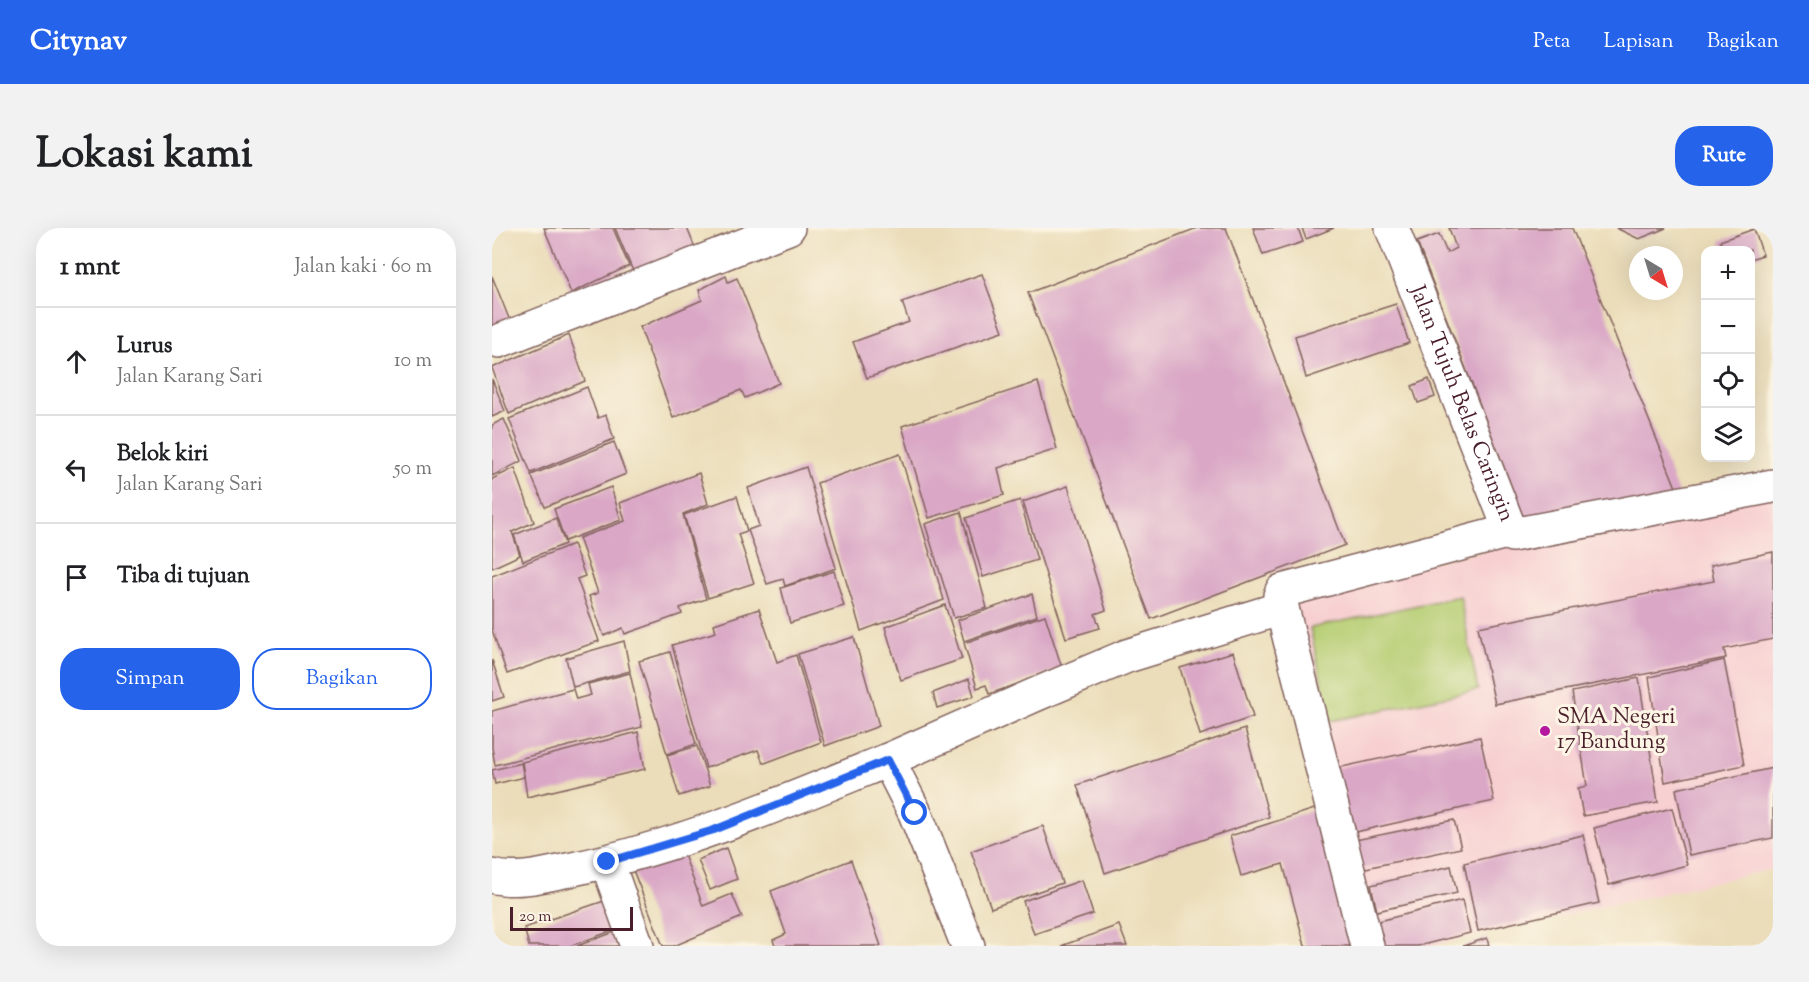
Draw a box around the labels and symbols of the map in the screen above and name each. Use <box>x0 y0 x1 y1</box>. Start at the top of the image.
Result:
north arrow <box>1629 246 1683 300</box>
street label: Jalan Tujuh Belas Caringin <box>1400 280 1521 527</box>
place label: SMA Negeri 17 Bandung <box>1557 702 1675 759</box>
marker: SMA Negeri 17 Bandung <box>1538 724 1552 738</box>
route start <box>901 799 927 825</box>
route end <box>593 848 619 874</box>
scale bar <box>510 904 633 932</box>

